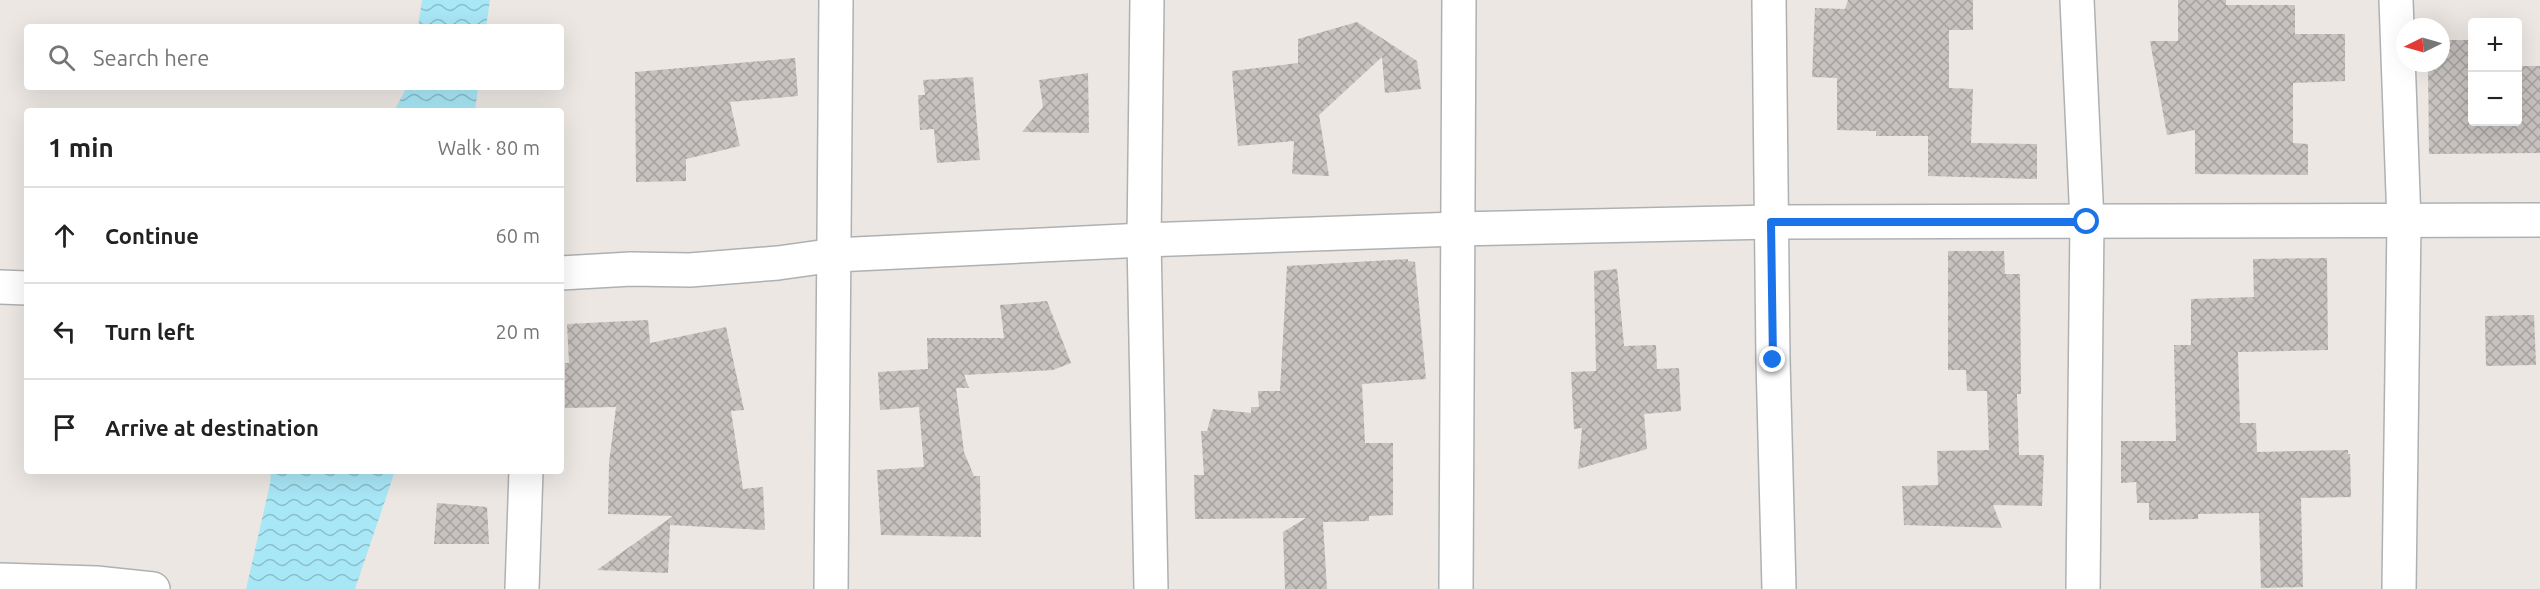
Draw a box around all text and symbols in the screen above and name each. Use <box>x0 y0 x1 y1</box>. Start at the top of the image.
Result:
north arrow <box>2396 18 2450 72</box>
map controls <box>2468 18 2522 126</box>
button: + <box>2468 18 2522 72</box>
search box <box>24 24 564 90</box>
icon: search <box>45 41 78 74</box>
text: Search here <box>93 45 209 70</box>
button: − <box>2468 72 2522 126</box>
text: 1 min <box>48 133 114 162</box>
text: Walk · 80 m <box>438 136 540 159</box>
route start <box>2073 208 2099 234</box>
icon: ahead <box>48 219 81 252</box>
text: Continue <box>105 223 199 248</box>
text: 60 m <box>496 224 540 247</box>
icon: left <box>48 315 81 348</box>
text: Turn left <box>105 319 195 344</box>
text: 20 m <box>496 320 540 343</box>
route end <box>1759 346 1785 372</box>
icon: arrive <box>48 411 81 444</box>
text: Arrive at destination <box>105 415 319 440</box>

